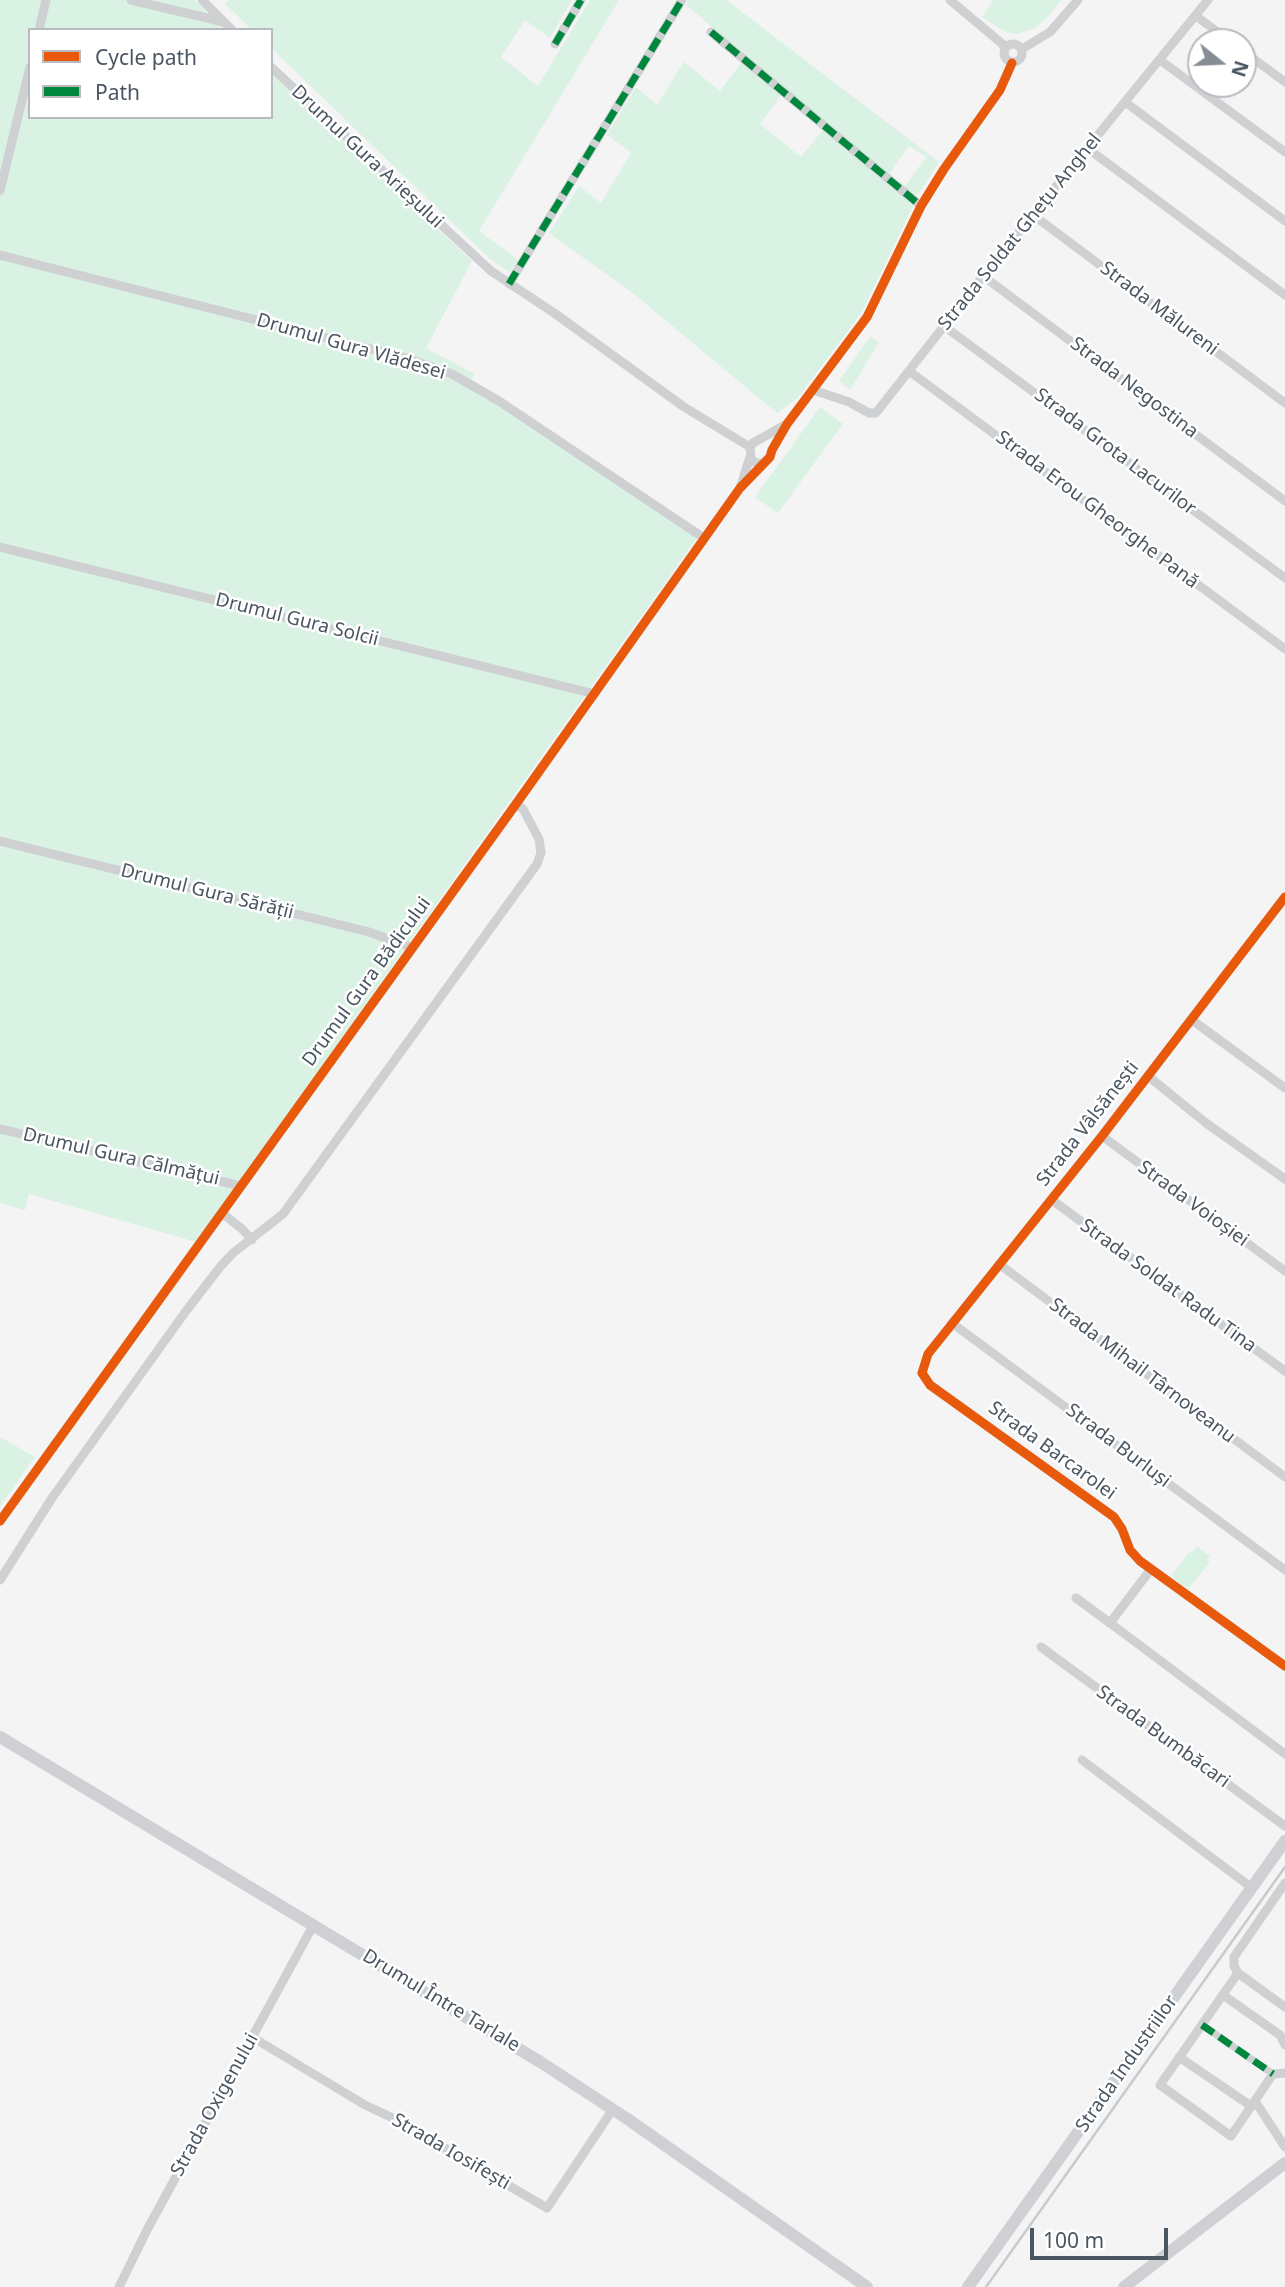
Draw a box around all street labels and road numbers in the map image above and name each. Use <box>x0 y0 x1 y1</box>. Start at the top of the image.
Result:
street label: Drumul Gura Arieșului <box>286 81 448 233</box>
street label: Strada Soldat Ghețu Anghel <box>934 129 1106 335</box>
street label: Strada Mălureni <box>1095 257 1223 361</box>
street label: Drumul Gura Vlădesei <box>254 309 448 385</box>
street label: Strada Negostina <box>1066 332 1202 444</box>
street label: Strada Grota Lacurilor <box>1030 384 1200 520</box>
street label: Strada Erou Gheorghe Pană <box>991 426 1203 594</box>
street label: Drumul Gura Solcii <box>213 589 381 651</box>
street label: Drumul Gura Sărății <box>118 859 296 925</box>
street label: Drumul Gura Bădicului <box>298 893 436 1071</box>
street label: Strada Vâlsănești <box>1032 1057 1144 1191</box>
street label: Drumul Gura Călmățui <box>21 1123 221 1191</box>
street label: Strada Voioșiei <box>1133 1156 1253 1252</box>
street label: Strada Soldat Radu Tina <box>1075 1214 1261 1358</box>
street label: Strada Mihail Târnoveanu <box>1045 1294 1239 1448</box>
street label: Strada Barcarolei <box>984 1397 1120 1505</box>
street label: Strada Burluși <box>1061 1399 1175 1493</box>
street label: Strada Bumbăcari <box>1092 1681 1234 1793</box>
street label: Drumul Între Tarlale <box>358 1945 524 2057</box>
street label: Strada Industriilor <box>1071 1991 1183 2137</box>
street label: Strada Oxigenului <box>166 2030 264 2180</box>
street label: Strada Iosifești <box>388 2109 514 2195</box>

